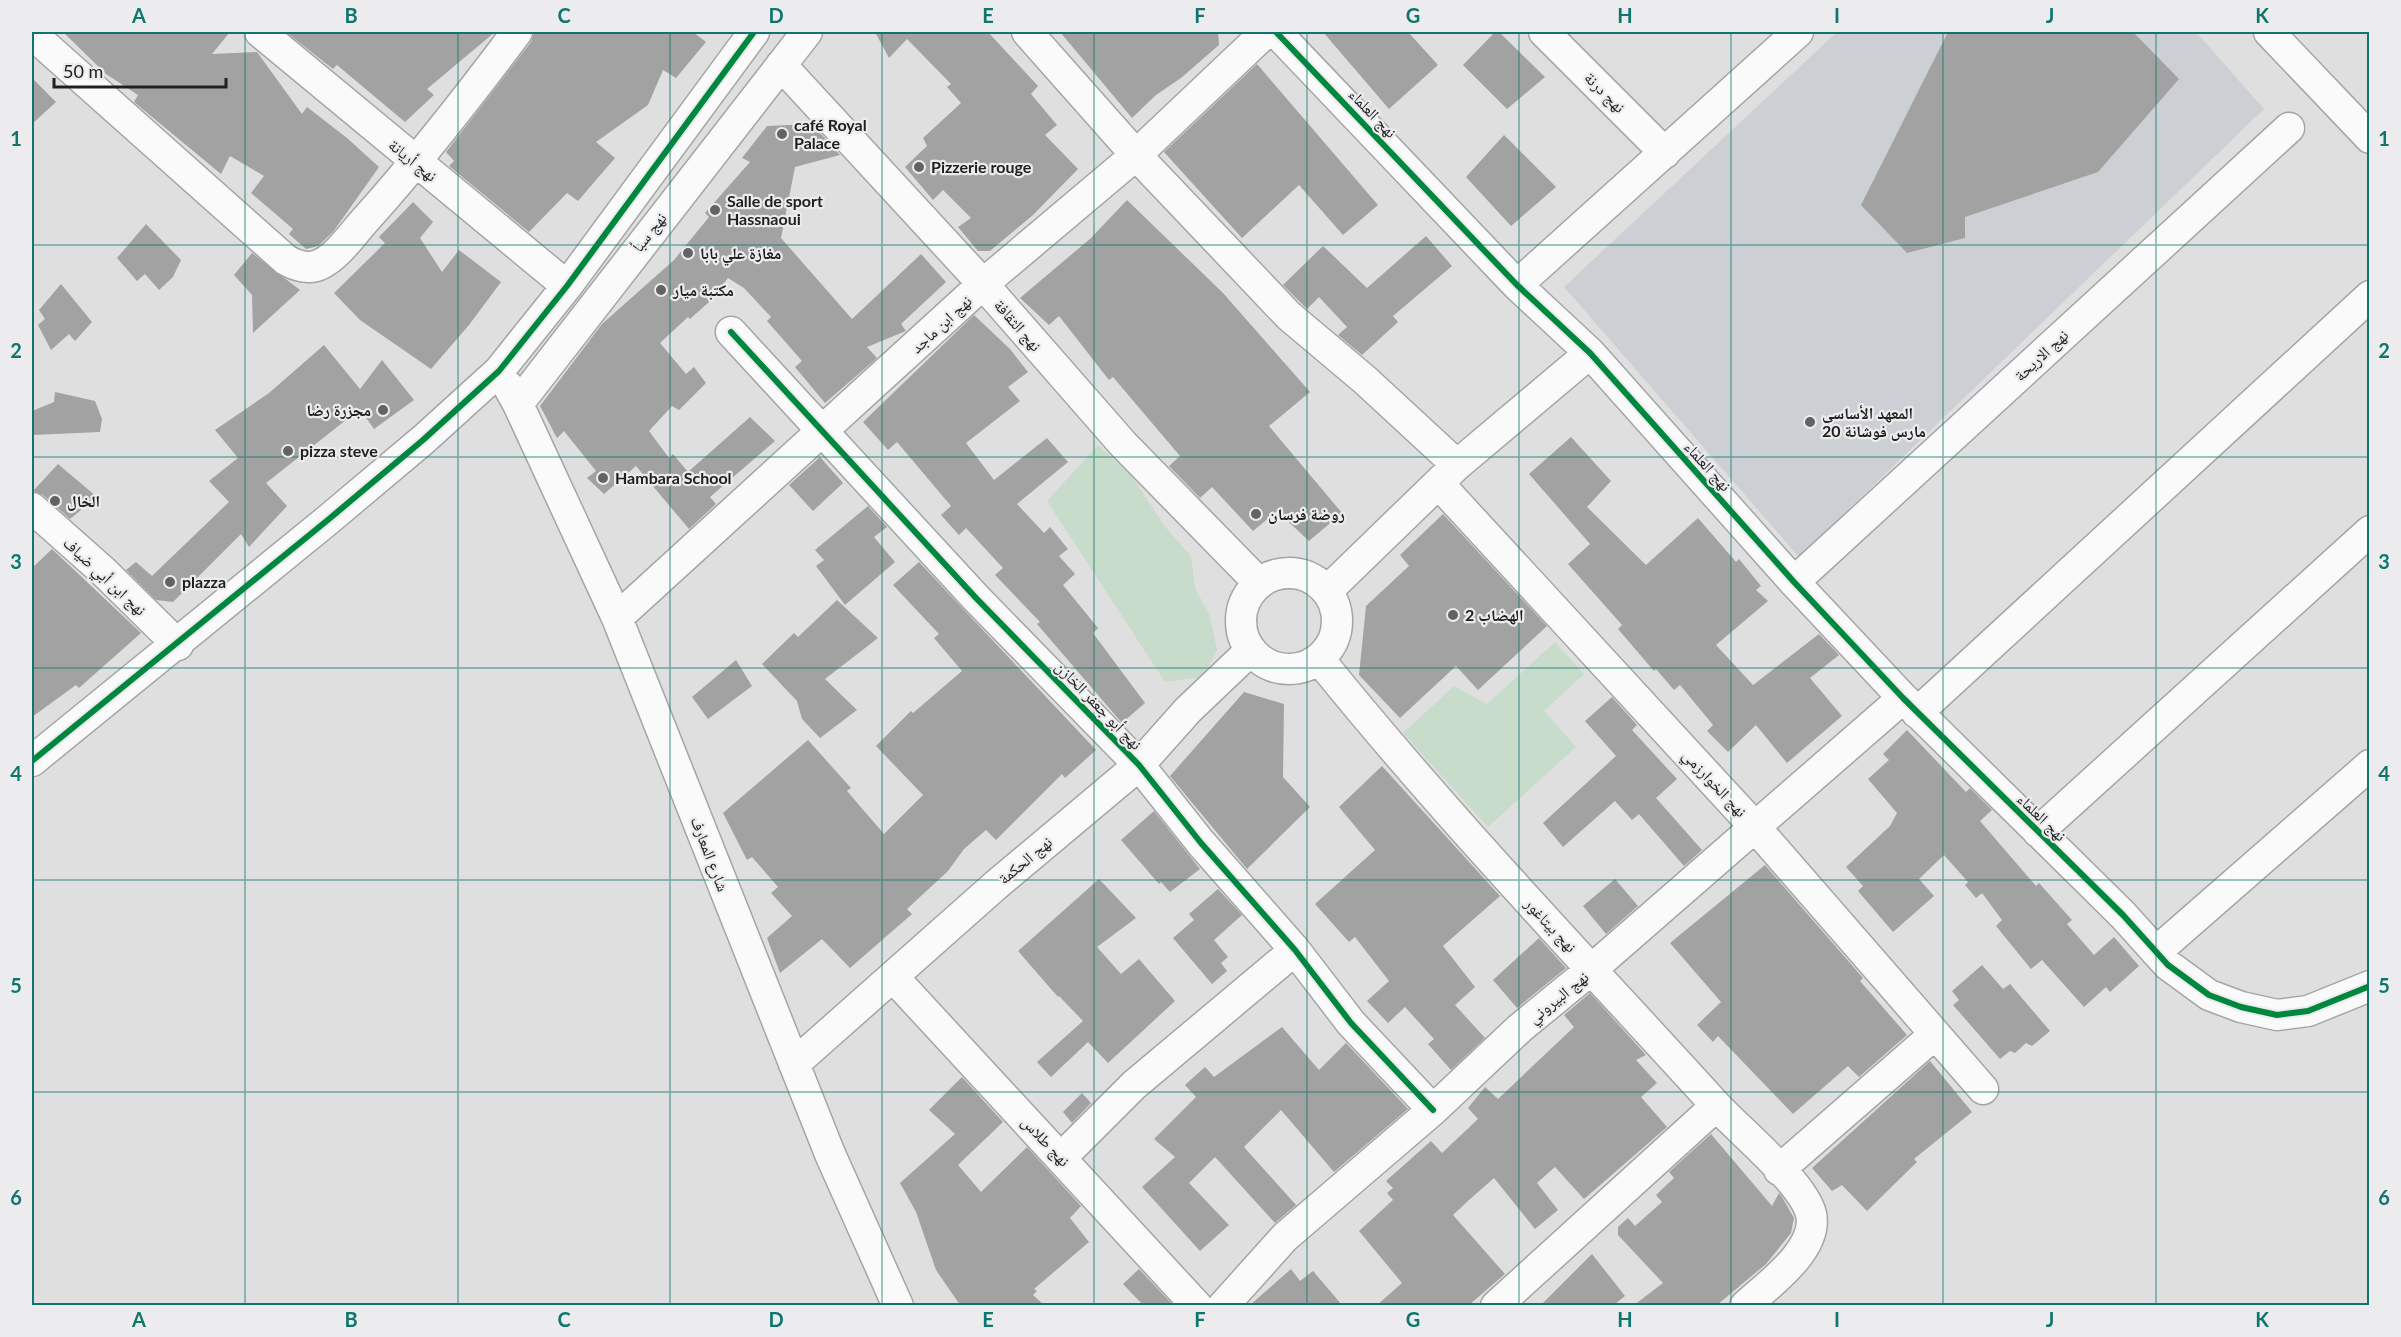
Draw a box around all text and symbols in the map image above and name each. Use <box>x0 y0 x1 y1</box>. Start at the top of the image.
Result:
text: A <box>131 3 146 27</box>
text: B <box>344 3 358 27</box>
text: C <box>557 3 571 27</box>
text: D <box>768 3 784 27</box>
text: E <box>982 3 994 27</box>
text: F <box>1194 3 1206 27</box>
text: G <box>1406 3 1420 27</box>
text: H <box>1617 3 1633 27</box>
text: I <box>1834 3 1840 27</box>
text: J <box>2046 3 2054 27</box>
text: K <box>2255 3 2269 27</box>
scale bar <box>54 51 226 89</box>
text: 50 m <box>63 60 103 82</box>
street label: نهج درنة <box>1580 67 1630 117</box>
street label: نهج العلماء <box>1344 84 1401 142</box>
place label: café Royal Palace <box>794 115 867 152</box>
text: 1 <box>10 126 22 150</box>
text: 1 <box>2378 126 2390 150</box>
marker: café Royal Palace <box>775 127 789 141</box>
street label: نهج أريانة <box>384 134 441 186</box>
place label: Pizzerie rouge <box>931 157 1032 176</box>
marker: Pizzerie rouge <box>912 160 926 174</box>
place label: Salle de sport Hassnaoui <box>727 191 823 228</box>
marker: Salle de sport Hassnaoui <box>708 203 722 217</box>
street label: نهج سبأ <box>627 208 671 257</box>
place label: مغازة علي بابا <box>700 243 781 266</box>
marker: مغازة علي بابا <box>681 246 695 260</box>
place label: مكتبة ميار <box>672 280 734 300</box>
marker: مكتبة ميار <box>654 283 668 297</box>
street label: نهج ابن ماجد <box>906 291 976 358</box>
street label: نهج الثقافة <box>989 295 1046 356</box>
street label: نهج الاريحة <box>2010 325 2073 386</box>
text: 2 <box>10 338 22 362</box>
text: 2 <box>2378 338 2390 362</box>
place label: مجزرة رضا <box>307 400 371 419</box>
marker: مجزرة رضا <box>376 403 390 417</box>
place label: المعهد الأساسي 20 مارس فوشانة <box>1822 403 1926 441</box>
marker: المعهد الأساسي 20 مارس فوشانة <box>1803 415 1817 429</box>
street label: نهج العلماء <box>1680 437 1736 496</box>
place label: pizza steve <box>300 441 378 460</box>
marker: pizza steve <box>281 444 295 458</box>
place label: Hambara School <box>615 468 732 487</box>
marker: Hambara School <box>596 471 610 485</box>
place label: الخال <box>67 491 100 511</box>
marker: الخال <box>48 494 62 508</box>
place label: روضة فرسان <box>1268 504 1345 524</box>
marker: روضة فرسان <box>1249 507 1263 521</box>
street label: نهج ابن أبي ضياف <box>57 532 151 622</box>
text: 3 <box>10 549 22 573</box>
text: 3 <box>2378 549 2390 573</box>
place label: plazza <box>182 572 226 591</box>
marker: plazza <box>163 575 177 589</box>
place label: الهضاب 2 <box>1465 605 1524 625</box>
marker: الهضاب 2 <box>1446 608 1460 622</box>
street label: نهج أبو جعفر الخازن <box>1051 656 1147 754</box>
street label: نهج الخوارزمي <box>1676 745 1751 823</box>
text: 4 <box>10 761 22 785</box>
text: 4 <box>2378 761 2390 785</box>
street label: نهج العلماء <box>2013 789 2071 846</box>
street label: شارع المعارف <box>686 814 733 895</box>
street label: نهج الحكمة <box>994 832 1057 889</box>
street label: نهج بيتاغور <box>1519 893 1581 957</box>
street label: نهج البيروني <box>1524 966 1594 1030</box>
text: 5 <box>10 973 22 997</box>
text: 5 <box>2378 973 2390 997</box>
street label: نهج طلاس <box>1017 1112 1074 1171</box>
text: 6 <box>10 1185 22 1209</box>
text: 6 <box>2378 1185 2390 1209</box>
text: A <box>131 1307 146 1331</box>
text: B <box>344 1307 358 1331</box>
text: C <box>557 1307 571 1331</box>
text: D <box>768 1307 784 1331</box>
text: E <box>982 1307 994 1331</box>
text: F <box>1194 1307 1206 1331</box>
text: G <box>1406 1307 1420 1331</box>
text: H <box>1617 1307 1633 1331</box>
text: I <box>1834 1307 1840 1331</box>
text: J <box>2046 1307 2054 1331</box>
text: K <box>2255 1307 2269 1331</box>

